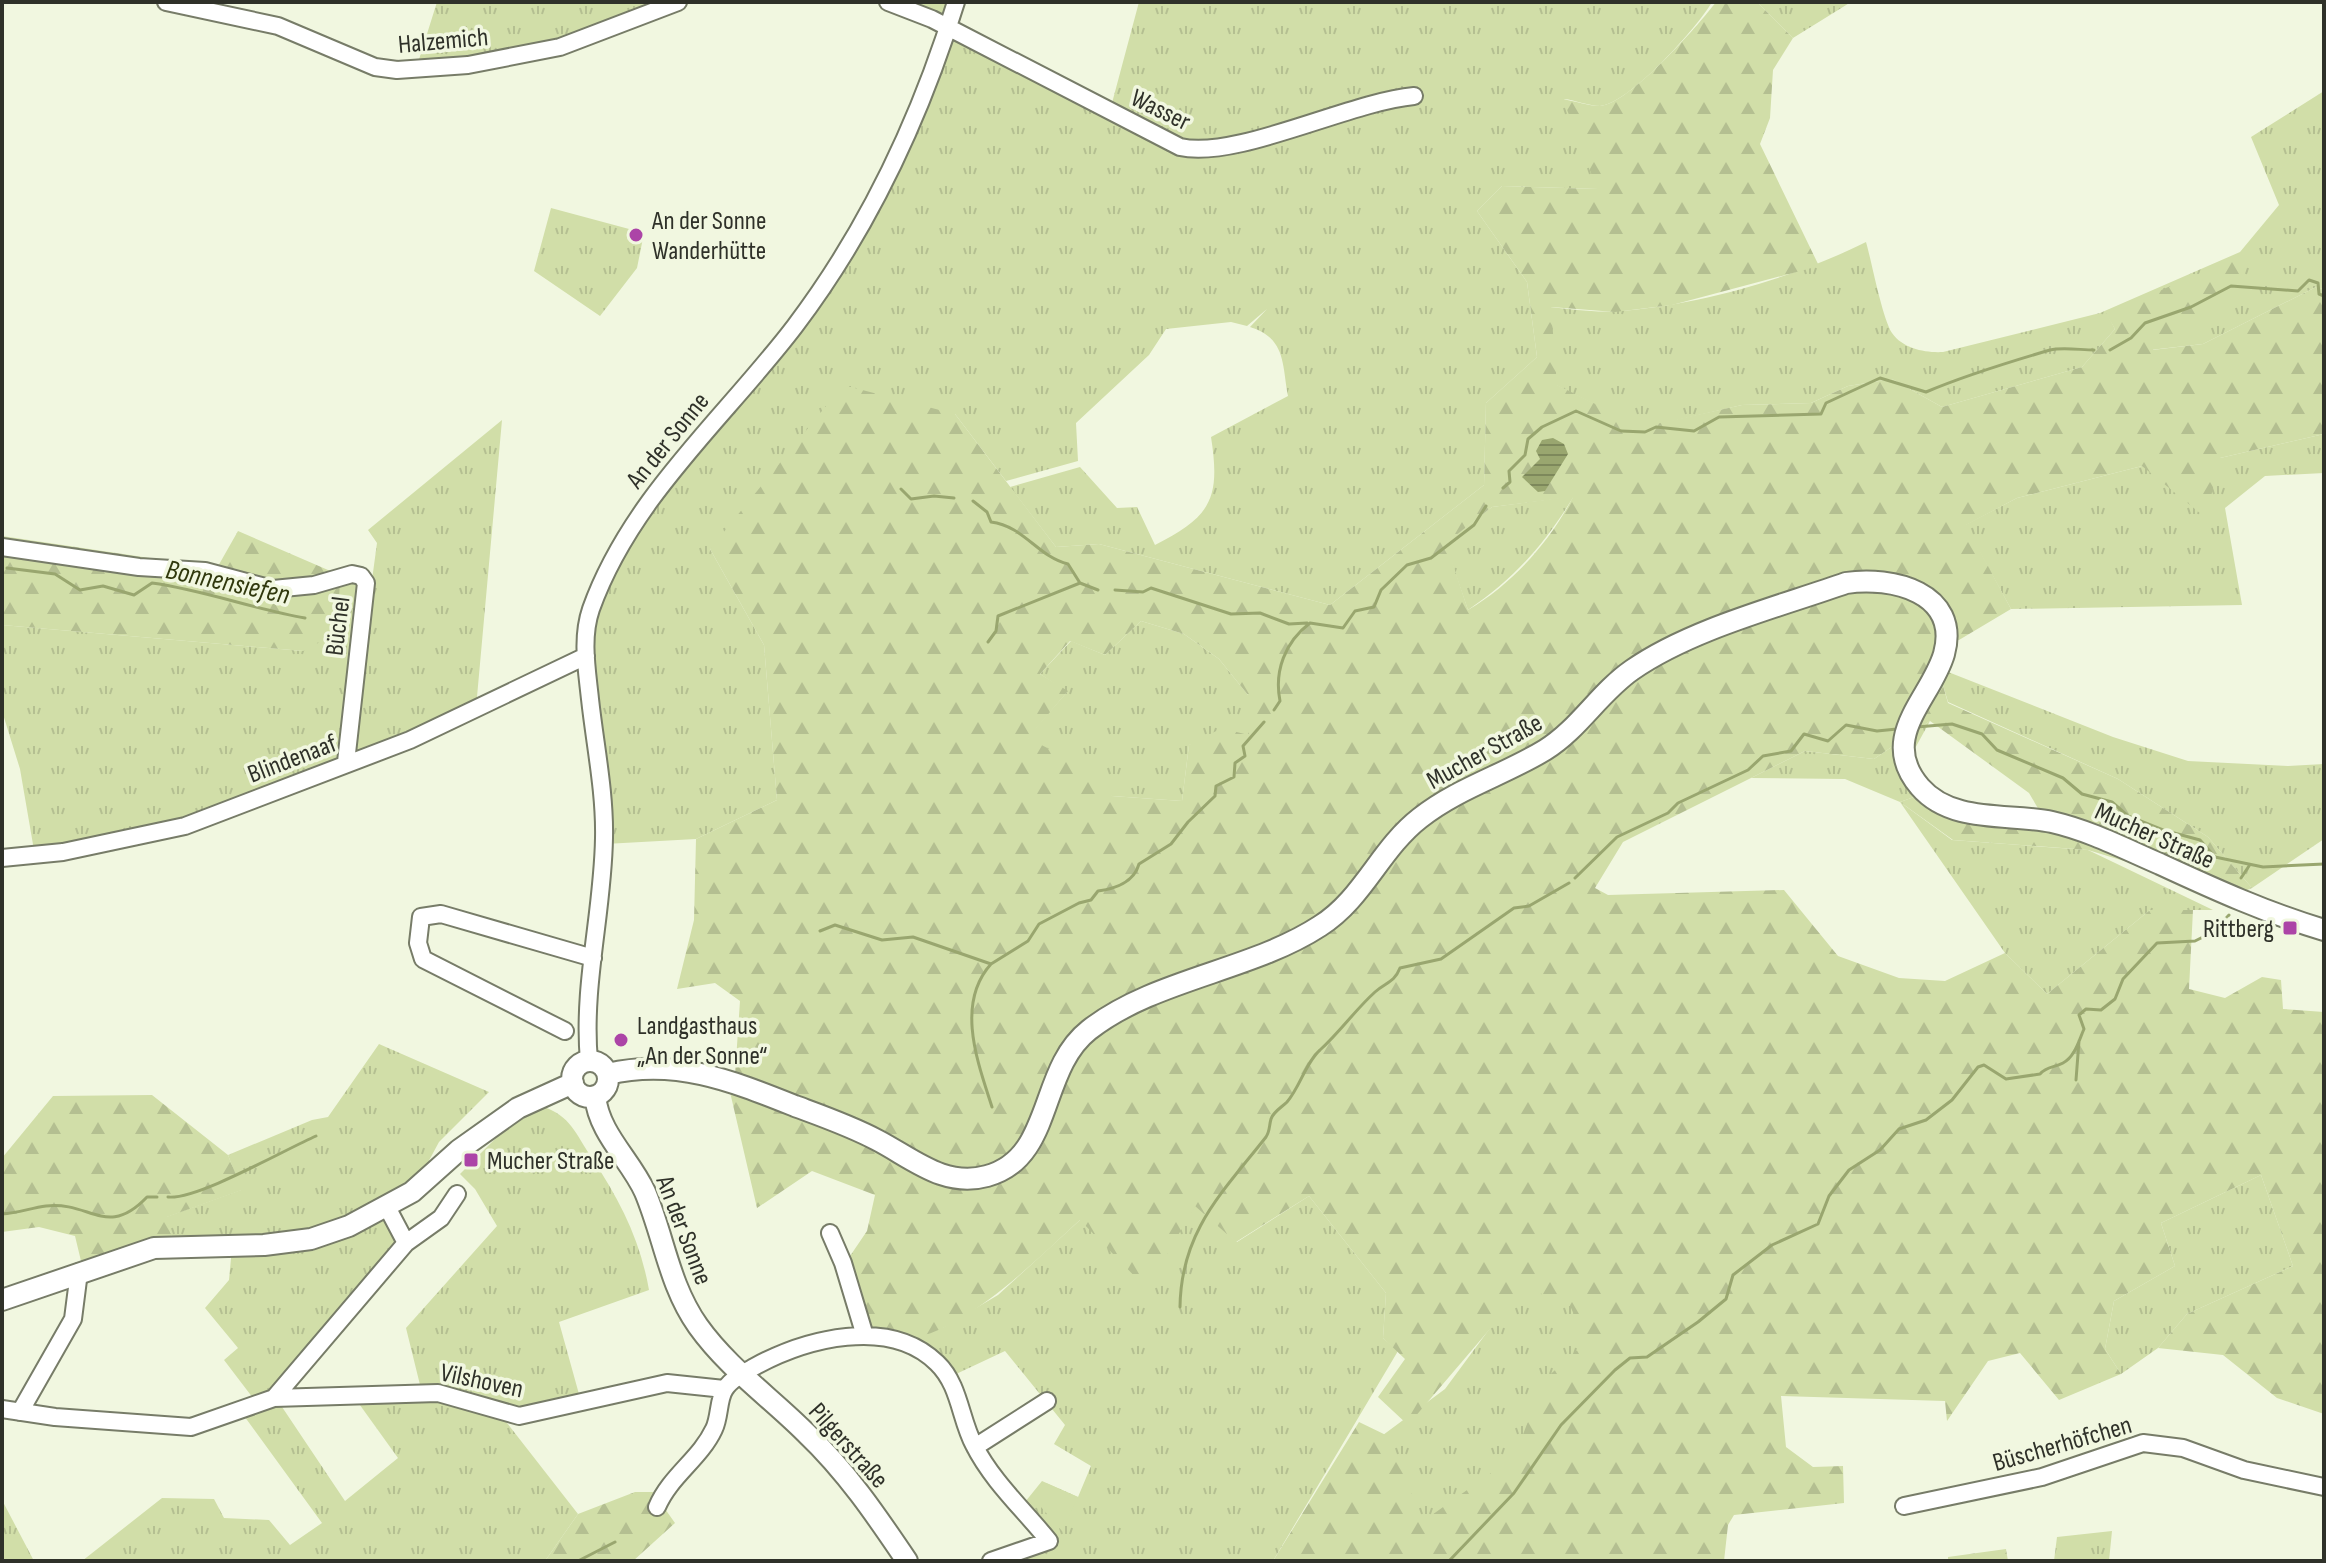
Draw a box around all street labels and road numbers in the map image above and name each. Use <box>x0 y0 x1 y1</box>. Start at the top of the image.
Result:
street label: Halzemich <box>397 22 490 61</box>
street label: Wasser <box>1125 83 1196 138</box>
street label: An der Sonne <box>619 387 716 496</box>
street label: Büchel <box>319 595 357 657</box>
street label: Mucher Straße <box>1422 708 1548 797</box>
street label: Blindenaaf <box>244 728 342 791</box>
street label: Mucher Straße <box>2090 796 2219 876</box>
street label: An der Sonne <box>648 1171 719 1289</box>
street label: Vilshoven <box>437 1358 526 1405</box>
street label: Pilgerstraße <box>802 1397 894 1495</box>
street label: Büscherhöfchen <box>1989 1410 2135 1479</box>

